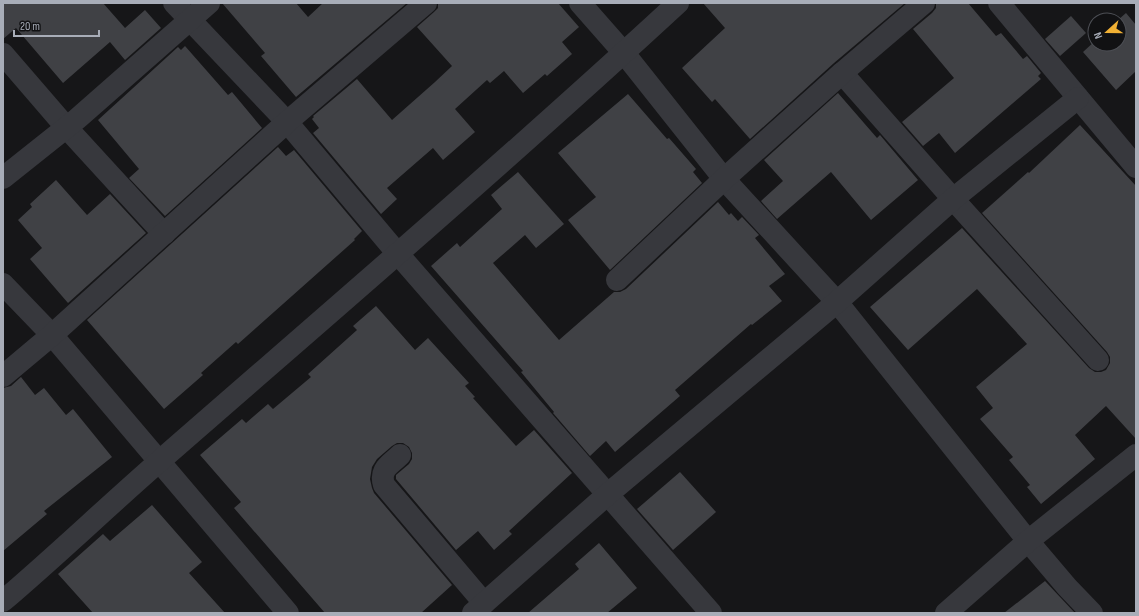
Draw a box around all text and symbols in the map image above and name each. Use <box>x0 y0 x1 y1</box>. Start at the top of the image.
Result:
scale bar <box>14 12 99 38</box>
north arrow <box>1087 12 1127 52</box>
text: 20 m <box>20 19 40 34</box>
text: N <box>1091 30 1105 40</box>

